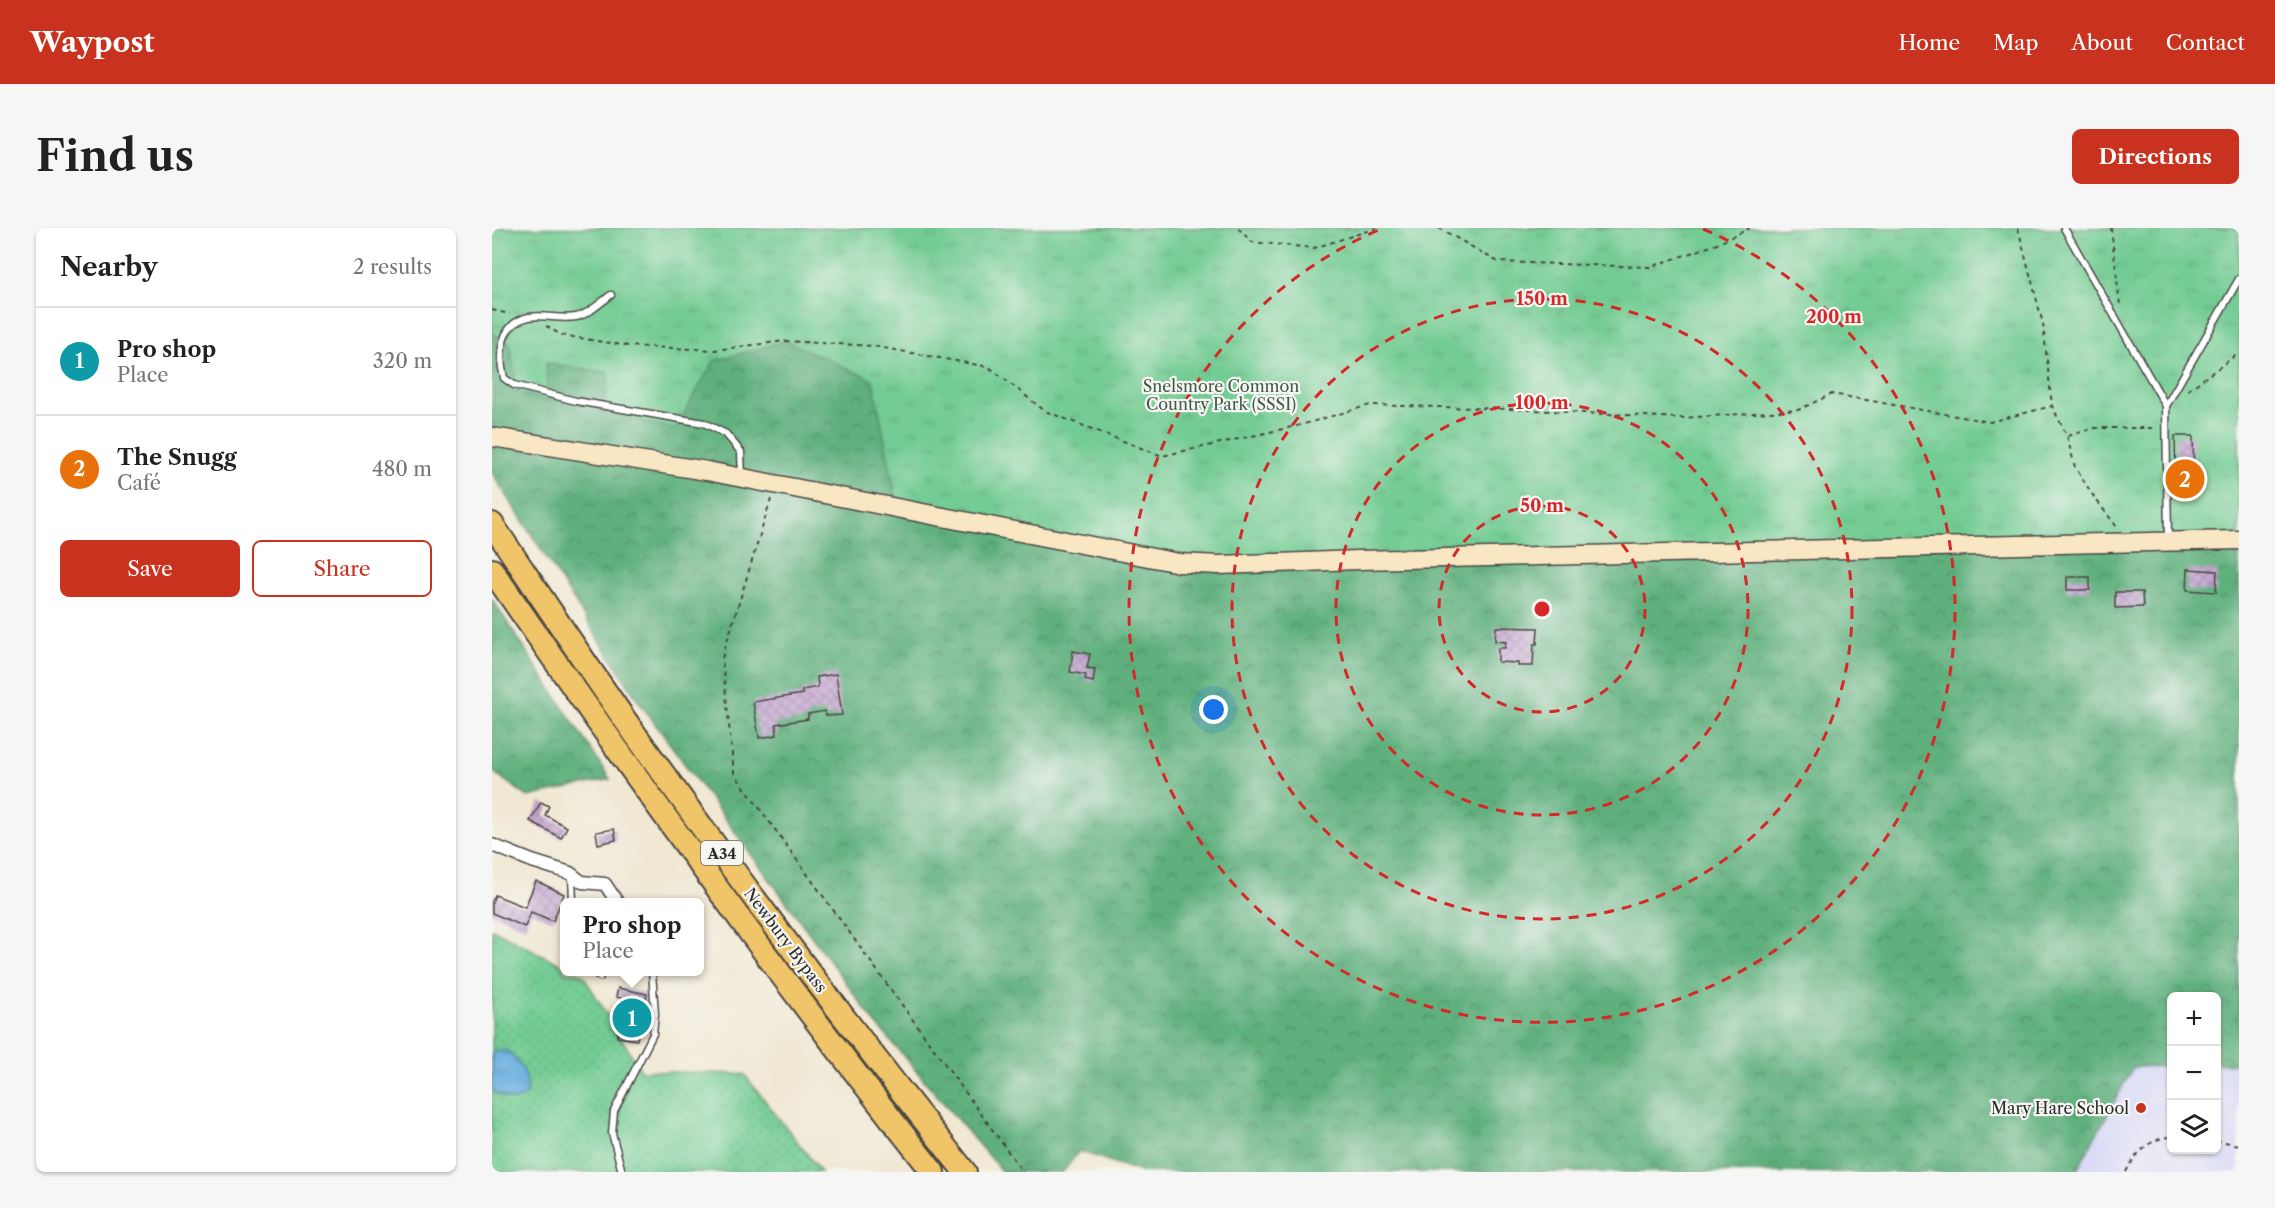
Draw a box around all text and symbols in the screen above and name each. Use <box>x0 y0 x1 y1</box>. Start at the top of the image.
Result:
text: Waypost <box>30 25 154 59</box>
text: Home <box>1899 30 1960 55</box>
text: Map <box>1993 30 2038 55</box>
text: About <box>2071 30 2133 55</box>
text: Contact <box>2166 30 2245 55</box>
button: Directions <box>2072 129 2239 184</box>
text: Find us <box>36 130 194 182</box>
text: Nearby <box>60 251 158 283</box>
text: 2 results <box>353 255 432 279</box>
text: 150 m <box>1516 288 1568 310</box>
text: 200 m <box>1806 306 1862 328</box>
text: Pro shop <box>117 336 216 363</box>
text: 1 <box>75 349 84 373</box>
text: 320 m <box>373 349 432 373</box>
text: Place <box>117 363 168 387</box>
park label: Snelsmore Common Country Park (SSSI) <box>1143 376 1299 414</box>
text: 100 m <box>1515 392 1569 414</box>
text: The Snugg <box>117 444 237 471</box>
pin: 2 <box>2166 456 2204 502</box>
text: 2 <box>74 457 85 481</box>
text: 480 m <box>372 457 432 481</box>
text: Café <box>117 471 161 495</box>
text: 50 m <box>1520 495 1564 517</box>
button: Save <box>60 540 240 597</box>
button: Share <box>252 540 432 597</box>
centre of rings <box>1532 599 1552 619</box>
your location <box>1199 695 1228 724</box>
road number: A34 <box>701 841 743 865</box>
street label: Newbury Bypass <box>740 884 832 996</box>
popup <box>560 898 704 976</box>
text: Pro shop <box>582 912 682 939</box>
text: Place <box>582 939 634 963</box>
map controls <box>2167 992 2221 1154</box>
button: + <box>2167 992 2221 1046</box>
pin: 1 <box>612 996 652 1040</box>
button: − <box>2167 1046 2221 1100</box>
place label: Mary Hare School <box>1991 1098 2129 1118</box>
button: layers <box>2167 1100 2221 1154</box>
marker: Mary Hare School <box>2134 1101 2148 1115</box>

